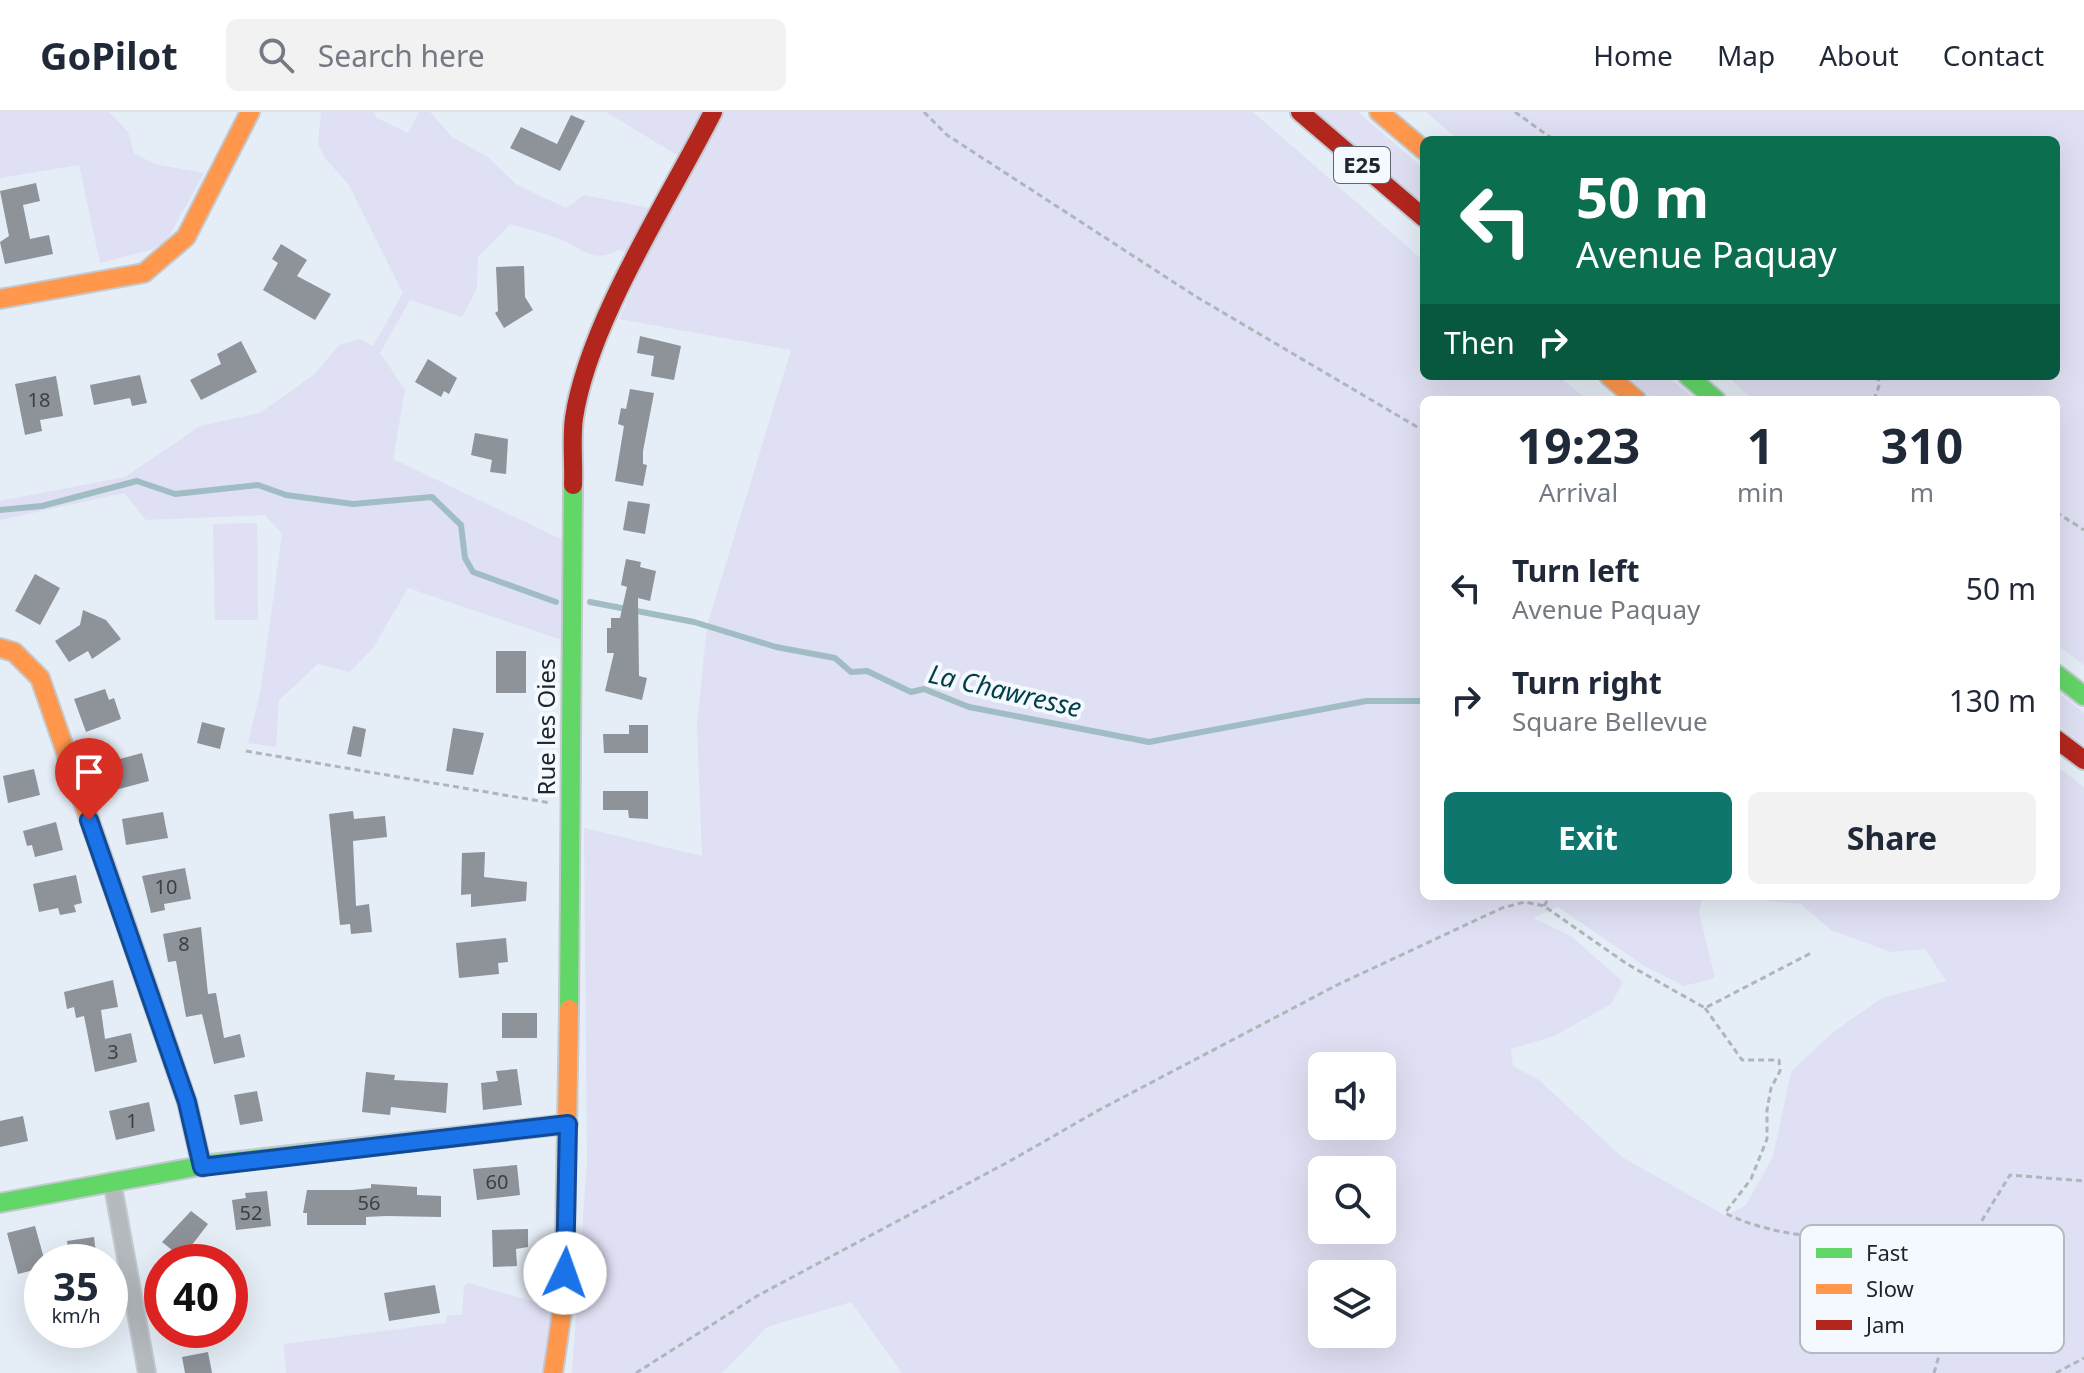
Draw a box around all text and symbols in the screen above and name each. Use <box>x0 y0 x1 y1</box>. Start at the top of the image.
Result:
search box <box>226 19 786 91</box>
text: GoPilot <box>40 29 178 81</box>
icon: search <box>254 33 298 77</box>
text: Search here <box>318 35 485 76</box>
text: Home <box>1593 36 1673 74</box>
text: Map <box>1717 36 1775 74</box>
text: About <box>1819 36 1899 74</box>
text: Contact <box>1943 36 2044 74</box>
road number: E25 <box>1334 147 1390 183</box>
text: 50 m <box>1576 158 1709 234</box>
icon: left <box>1444 168 1548 272</box>
text: Avenue Paquay <box>1576 230 1837 279</box>
icon: right <box>1531 320 1575 364</box>
text: Then <box>1444 322 1515 363</box>
house number: 18 <box>28 386 50 413</box>
text: 19:23 <box>1517 413 1640 478</box>
text: 1 <box>1747 413 1774 478</box>
text: 310 <box>1881 413 1963 478</box>
text: Arrival <box>1539 474 1618 510</box>
text: min <box>1737 474 1784 510</box>
text: m <box>1910 474 1934 510</box>
text: Turn left <box>1512 550 1640 591</box>
icon: left <box>1444 566 1488 610</box>
text: 50 m <box>1966 568 2036 609</box>
text: Avenue Paquay <box>1512 591 1700 627</box>
water label: La Chawresse <box>925 655 1085 725</box>
street label: Rue les Oies <box>529 659 562 795</box>
text: Turn right <box>1512 662 1662 703</box>
icon: right <box>1444 678 1488 722</box>
text: 130 m <box>1949 680 2036 721</box>
text: Square Bellevue <box>1512 703 1708 739</box>
pin <box>55 738 123 820</box>
icon: arrive <box>67 750 111 794</box>
button: Exit <box>1444 792 1732 884</box>
button: Share <box>1748 792 2036 884</box>
house number: 10 <box>155 873 177 900</box>
house number: 8 <box>178 930 190 957</box>
house number: 3 <box>107 1038 119 1065</box>
map controls <box>1308 1052 1396 1348</box>
button: sound <box>1308 1052 1396 1140</box>
house number: 1 <box>126 1107 138 1134</box>
button: search <box>1308 1156 1396 1244</box>
house number: 60 <box>486 1168 508 1195</box>
house number: 56 <box>358 1189 380 1216</box>
house number: 52 <box>240 1199 262 1226</box>
legend <box>1800 1225 2064 1353</box>
position arrow <box>523 1231 607 1315</box>
text: Fast <box>1866 1237 1908 1267</box>
speed limit sign: 40 <box>144 1244 248 1348</box>
text: 35 <box>53 1258 99 1313</box>
button: layers <box>1308 1260 1396 1348</box>
text: Slow <box>1866 1273 1915 1303</box>
text: km/h <box>51 1302 101 1329</box>
text: Jam <box>1864 1309 1905 1339</box>

